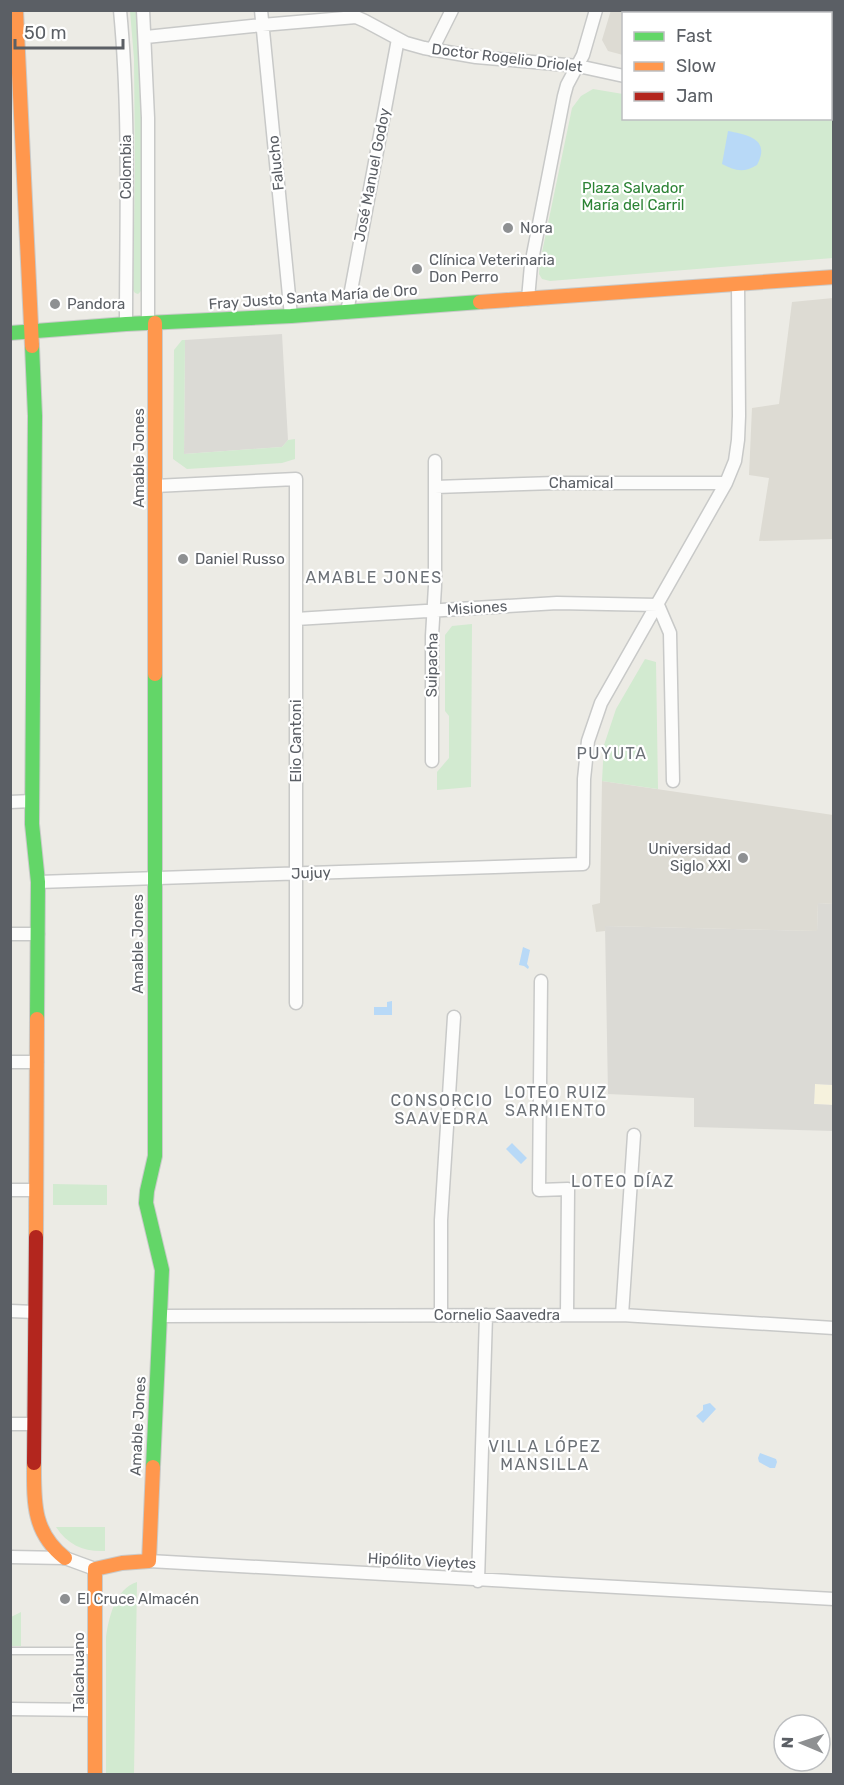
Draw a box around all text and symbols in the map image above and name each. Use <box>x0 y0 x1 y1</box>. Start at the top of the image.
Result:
scale bar <box>15 12 123 50</box>
legend <box>622 12 832 120</box>
text: 50 m <box>24 22 67 44</box>
text: Fast <box>676 25 712 47</box>
street label: Doctor Rogelio Driolet <box>430 40 584 76</box>
text: Slow <box>676 55 716 77</box>
text: Jam <box>676 85 713 107</box>
street label: José Manuel Godoy <box>350 106 394 244</box>
street label: Colombia <box>117 134 135 200</box>
street label: Falucho <box>264 135 288 191</box>
park label: Plaza Salvador María del Carril <box>581 179 685 214</box>
place label: Nora <box>520 219 553 237</box>
marker: Nora <box>501 221 515 235</box>
place label: Clínica Veterinaria Don Perro <box>429 251 555 286</box>
marker: Clínica Veterinaria Don Perro <box>410 262 424 276</box>
street label: Fray Justo Santa María de Oro <box>208 281 418 313</box>
place label: Pandora <box>67 295 125 313</box>
marker: Pandora <box>48 297 62 311</box>
street label: Amable Jones <box>130 408 148 508</box>
street label: Chamical <box>549 474 613 492</box>
place label: Daniel Russo <box>195 550 285 568</box>
marker: Daniel Russo <box>176 552 190 566</box>
district label: AMABLE JONES <box>305 568 443 587</box>
street label: Misiones <box>446 597 508 619</box>
street label: Suipacha <box>422 632 442 698</box>
street label: Elio Cantoni <box>287 699 305 783</box>
district label: PUYUTA <box>577 744 647 763</box>
place label: Universidad Siglo XXI <box>648 840 731 875</box>
marker: Universidad Siglo XXI <box>736 851 750 865</box>
street label: Jujuy <box>291 863 331 883</box>
street label: Amable Jones <box>129 894 147 994</box>
district label: LOTEO RUIZ SARMIENTO <box>504 1083 608 1120</box>
district label: CONSORCIO SAAVEDRA <box>390 1091 494 1128</box>
district label: LOTEO DÍAZ <box>571 1172 675 1191</box>
street label: Cornelio Saavedra <box>434 1306 560 1324</box>
street label: Amable Jones <box>126 1375 150 1476</box>
district label: VILLA LÓPEZ MANSILLA <box>489 1436 601 1474</box>
street label: Hipólito Vieytes <box>367 1549 477 1573</box>
place label: El Cruce Almacén <box>77 1590 199 1608</box>
marker: El Cruce Almacén <box>58 1592 72 1606</box>
street label: Talcahuano <box>70 1632 88 1712</box>
north arrow <box>772 1713 832 1773</box>
text: N <box>778 1736 797 1749</box>

